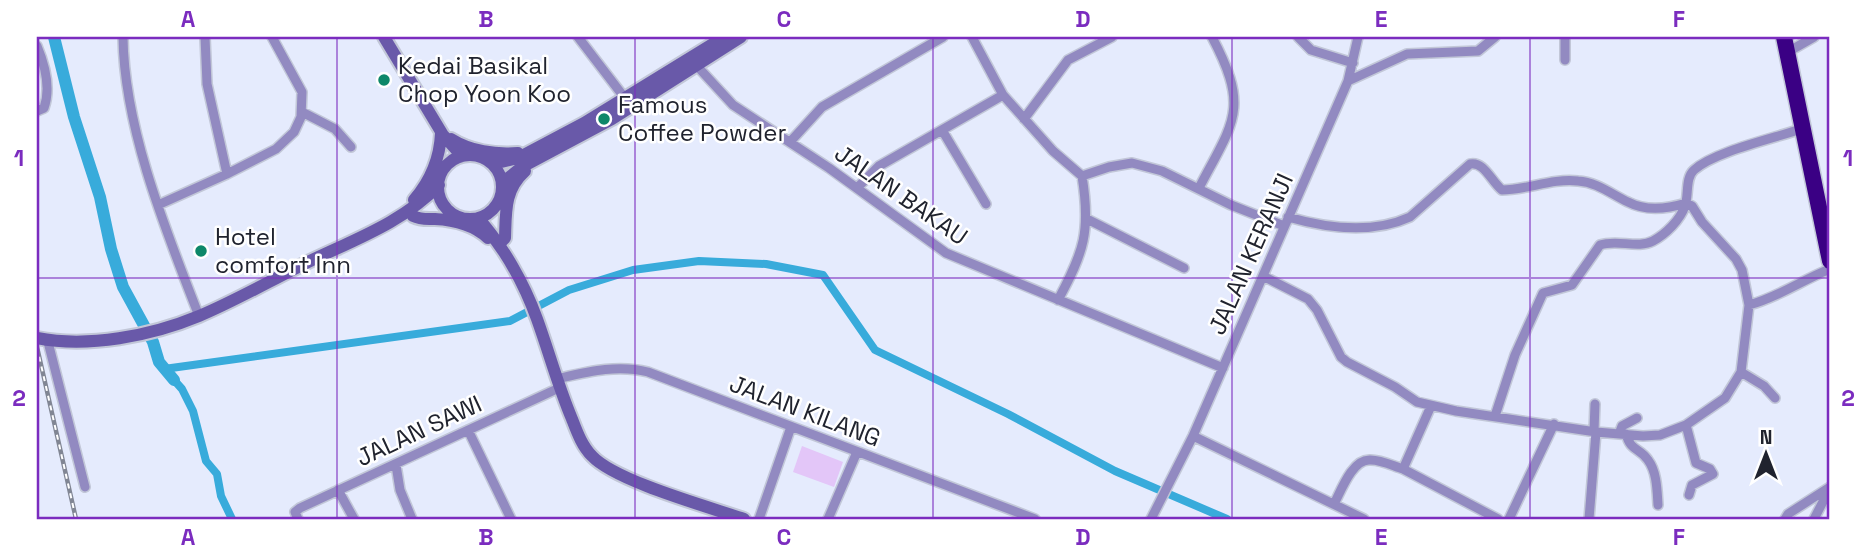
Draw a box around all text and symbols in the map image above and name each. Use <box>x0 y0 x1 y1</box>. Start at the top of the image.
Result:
text: A <box>181 4 196 34</box>
text: B <box>478 4 494 34</box>
text: C <box>777 4 791 34</box>
text: D <box>1075 4 1091 34</box>
text: E <box>1375 4 1387 34</box>
text: F <box>1673 4 1685 34</box>
place label: Kedai Basikal Chop Yoon Koo <box>398 50 571 109</box>
marker: Kedai Basikal Chop Yoon Koo <box>376 72 392 88</box>
place label: Famous Coffee Powder <box>618 89 786 148</box>
marker: Famous Coffee Powder <box>596 111 612 127</box>
street label: JALAN BAKAU <box>829 137 974 252</box>
text: 1 <box>14 143 24 173</box>
text: 1 <box>1843 143 1853 173</box>
street label: JALAN KERANJI <box>1201 168 1300 339</box>
place label: Hotel comfort Inn <box>215 221 351 280</box>
marker: Hotel comfort Inn <box>193 243 209 259</box>
street label: JALAN KILANG <box>725 367 885 454</box>
text: 2 <box>12 383 26 413</box>
text: 2 <box>1841 383 1855 413</box>
street label: JALAN SAWI <box>351 388 486 473</box>
north arrow <box>1730 420 1800 490</box>
text: N <box>1760 425 1772 450</box>
text: A <box>181 522 196 552</box>
text: B <box>478 522 494 552</box>
text: C <box>777 522 791 552</box>
text: D <box>1075 522 1091 552</box>
text: E <box>1375 522 1387 552</box>
text: F <box>1673 522 1685 552</box>

